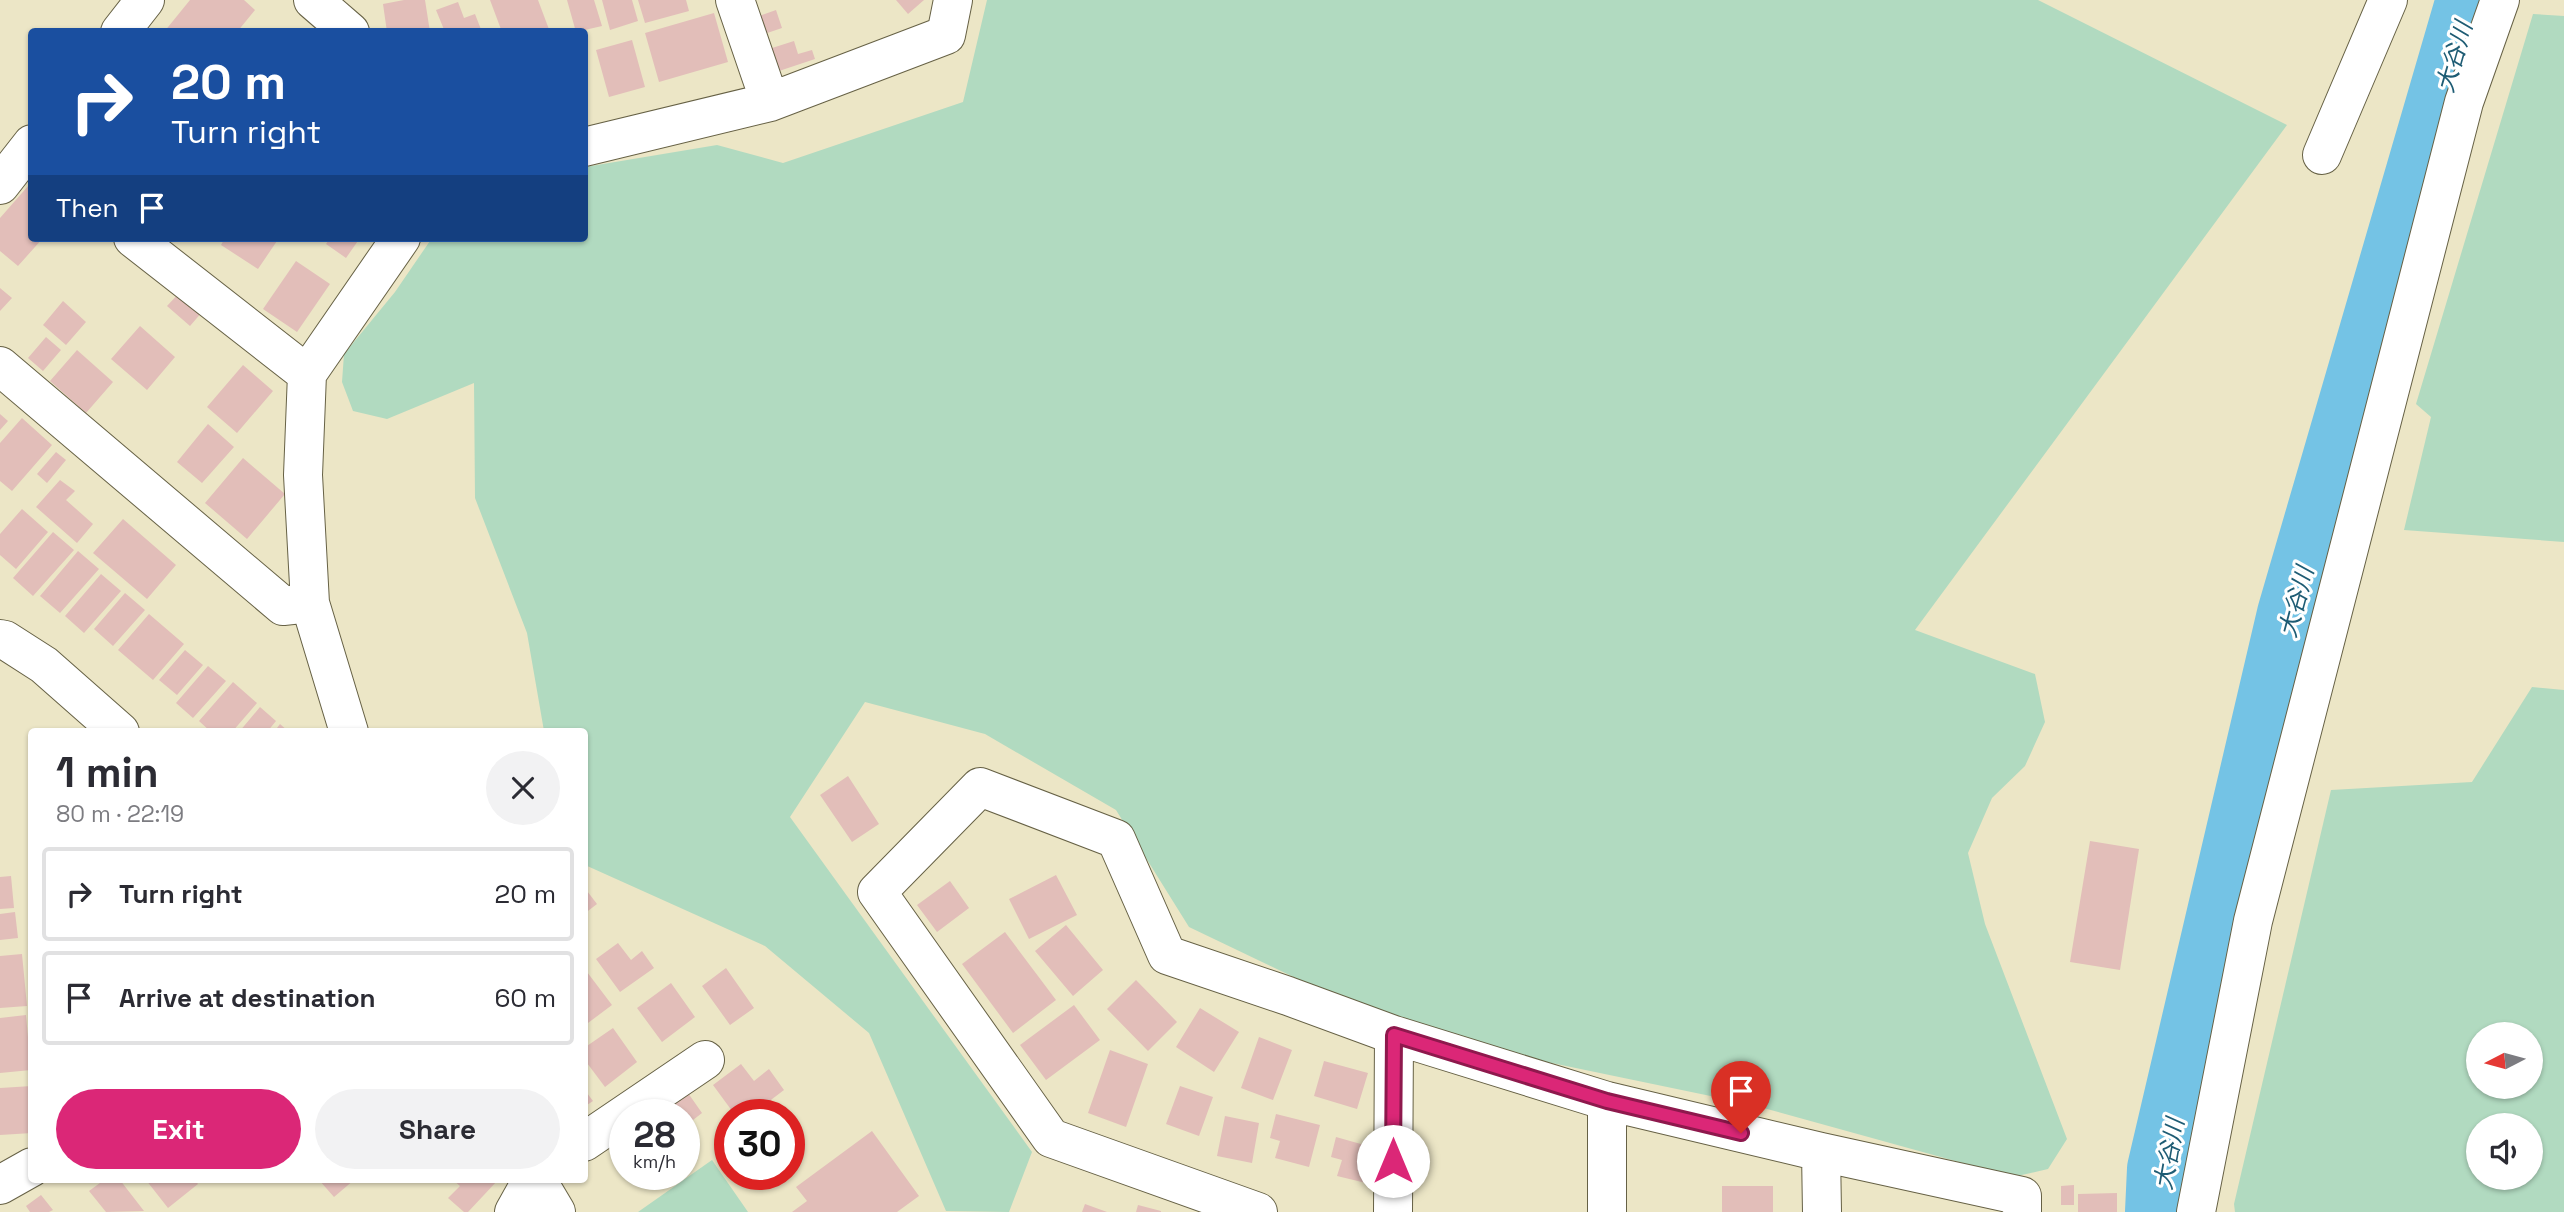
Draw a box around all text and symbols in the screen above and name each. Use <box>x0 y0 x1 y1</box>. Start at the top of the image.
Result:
water label: 大谷川 <box>2429 15 2480 96</box>
text: 20 m <box>171 51 286 113</box>
icon: right <box>56 56 147 147</box>
text: Turn right <box>171 112 321 152</box>
icon: arrive <box>133 189 171 227</box>
text: Then <box>56 191 119 225</box>
water label: 大谷川 <box>2272 560 2321 641</box>
text: 1 min <box>56 746 159 799</box>
button: close <box>486 751 560 825</box>
text: 80 m · 22:19 <box>56 799 184 829</box>
icon: right <box>60 875 98 913</box>
text: Turn right <box>119 877 243 911</box>
text: 20 m <box>495 877 556 911</box>
icon: arrive <box>60 979 98 1017</box>
text: Arrive at destination <box>119 981 376 1015</box>
text: 60 m <box>494 981 556 1015</box>
north arrow <box>2466 1022 2543 1099</box>
map controls <box>2466 1022 2543 1190</box>
pin <box>1711 1061 1771 1133</box>
icon: arrive <box>1722 1072 1760 1110</box>
button: Exit <box>56 1089 301 1169</box>
button: Share <box>315 1089 560 1169</box>
speed limit sign: 30 <box>714 1099 805 1190</box>
text: 28 <box>634 1113 675 1157</box>
water label: 大谷川 <box>2147 1113 2191 1192</box>
button: sound <box>2466 1113 2543 1190</box>
position arrow <box>1356 1124 1430 1198</box>
text: km/h <box>633 1150 676 1173</box>

